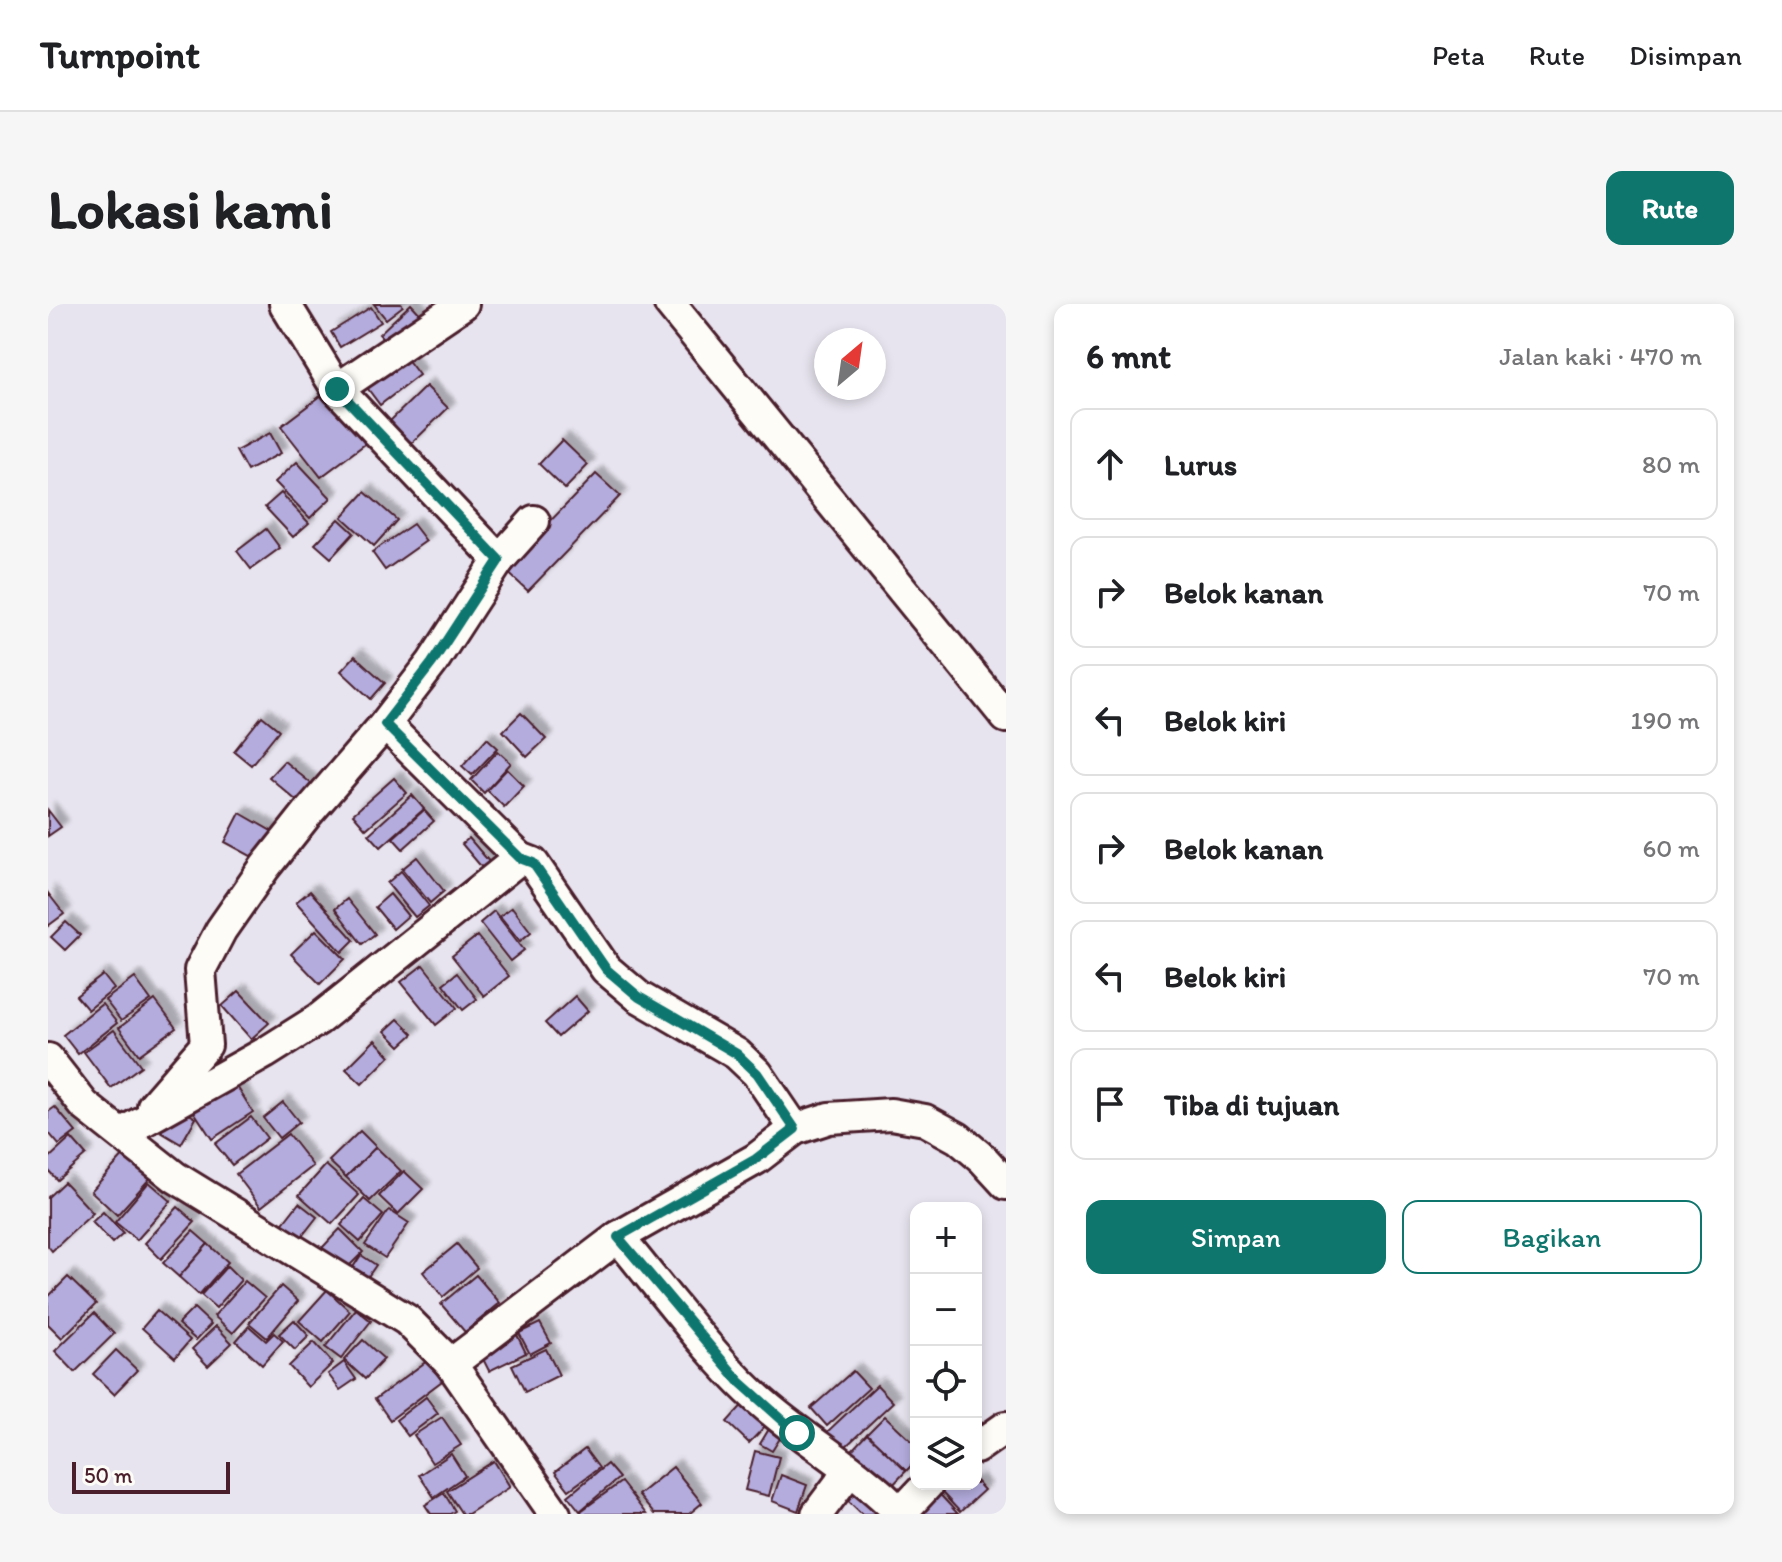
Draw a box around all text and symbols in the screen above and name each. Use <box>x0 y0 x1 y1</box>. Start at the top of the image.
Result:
text: Turnpoint <box>40 32 200 78</box>
text: Peta <box>1432 38 1485 72</box>
text: Rute <box>1529 38 1585 72</box>
text: Disimpan <box>1629 38 1742 72</box>
button: Rute <box>1606 171 1734 245</box>
text: Lokasi kami <box>48 175 333 242</box>
north arrow <box>814 328 886 400</box>
text: 6 mnt <box>1086 336 1171 377</box>
text: Jalan kaki · 470 m <box>1499 340 1702 372</box>
route end <box>319 371 355 407</box>
icon: ahead <box>1088 442 1132 486</box>
text: Lurus <box>1164 446 1237 483</box>
text: 80 m <box>1642 448 1700 480</box>
icon: right <box>1088 570 1132 614</box>
text: Belok kanan <box>1164 574 1323 611</box>
text: 70 m <box>1643 576 1700 608</box>
icon: left <box>1088 698 1132 742</box>
text: Belok kiri <box>1164 702 1286 739</box>
text: 190 m <box>1631 704 1700 736</box>
icon: right <box>1088 826 1132 870</box>
text: Belok kanan <box>1164 830 1323 867</box>
text: 60 m <box>1643 832 1700 864</box>
icon: left <box>1088 954 1132 998</box>
text: Belok kiri <box>1164 958 1286 995</box>
text: 70 m <box>1643 960 1700 992</box>
icon: arrive <box>1088 1082 1132 1126</box>
text: Tiba di tujuan <box>1164 1086 1339 1123</box>
button: Simpan <box>1086 1200 1386 1274</box>
button: Bagikan <box>1402 1200 1702 1274</box>
map controls <box>910 1202 982 1490</box>
button: + <box>910 1202 982 1274</box>
button: − <box>910 1274 982 1346</box>
button: locate <box>910 1346 982 1418</box>
route start <box>779 1415 815 1451</box>
button: layers <box>910 1418 982 1490</box>
scale bar <box>72 1458 230 1494</box>
text: 50 m <box>84 1462 133 1489</box>

